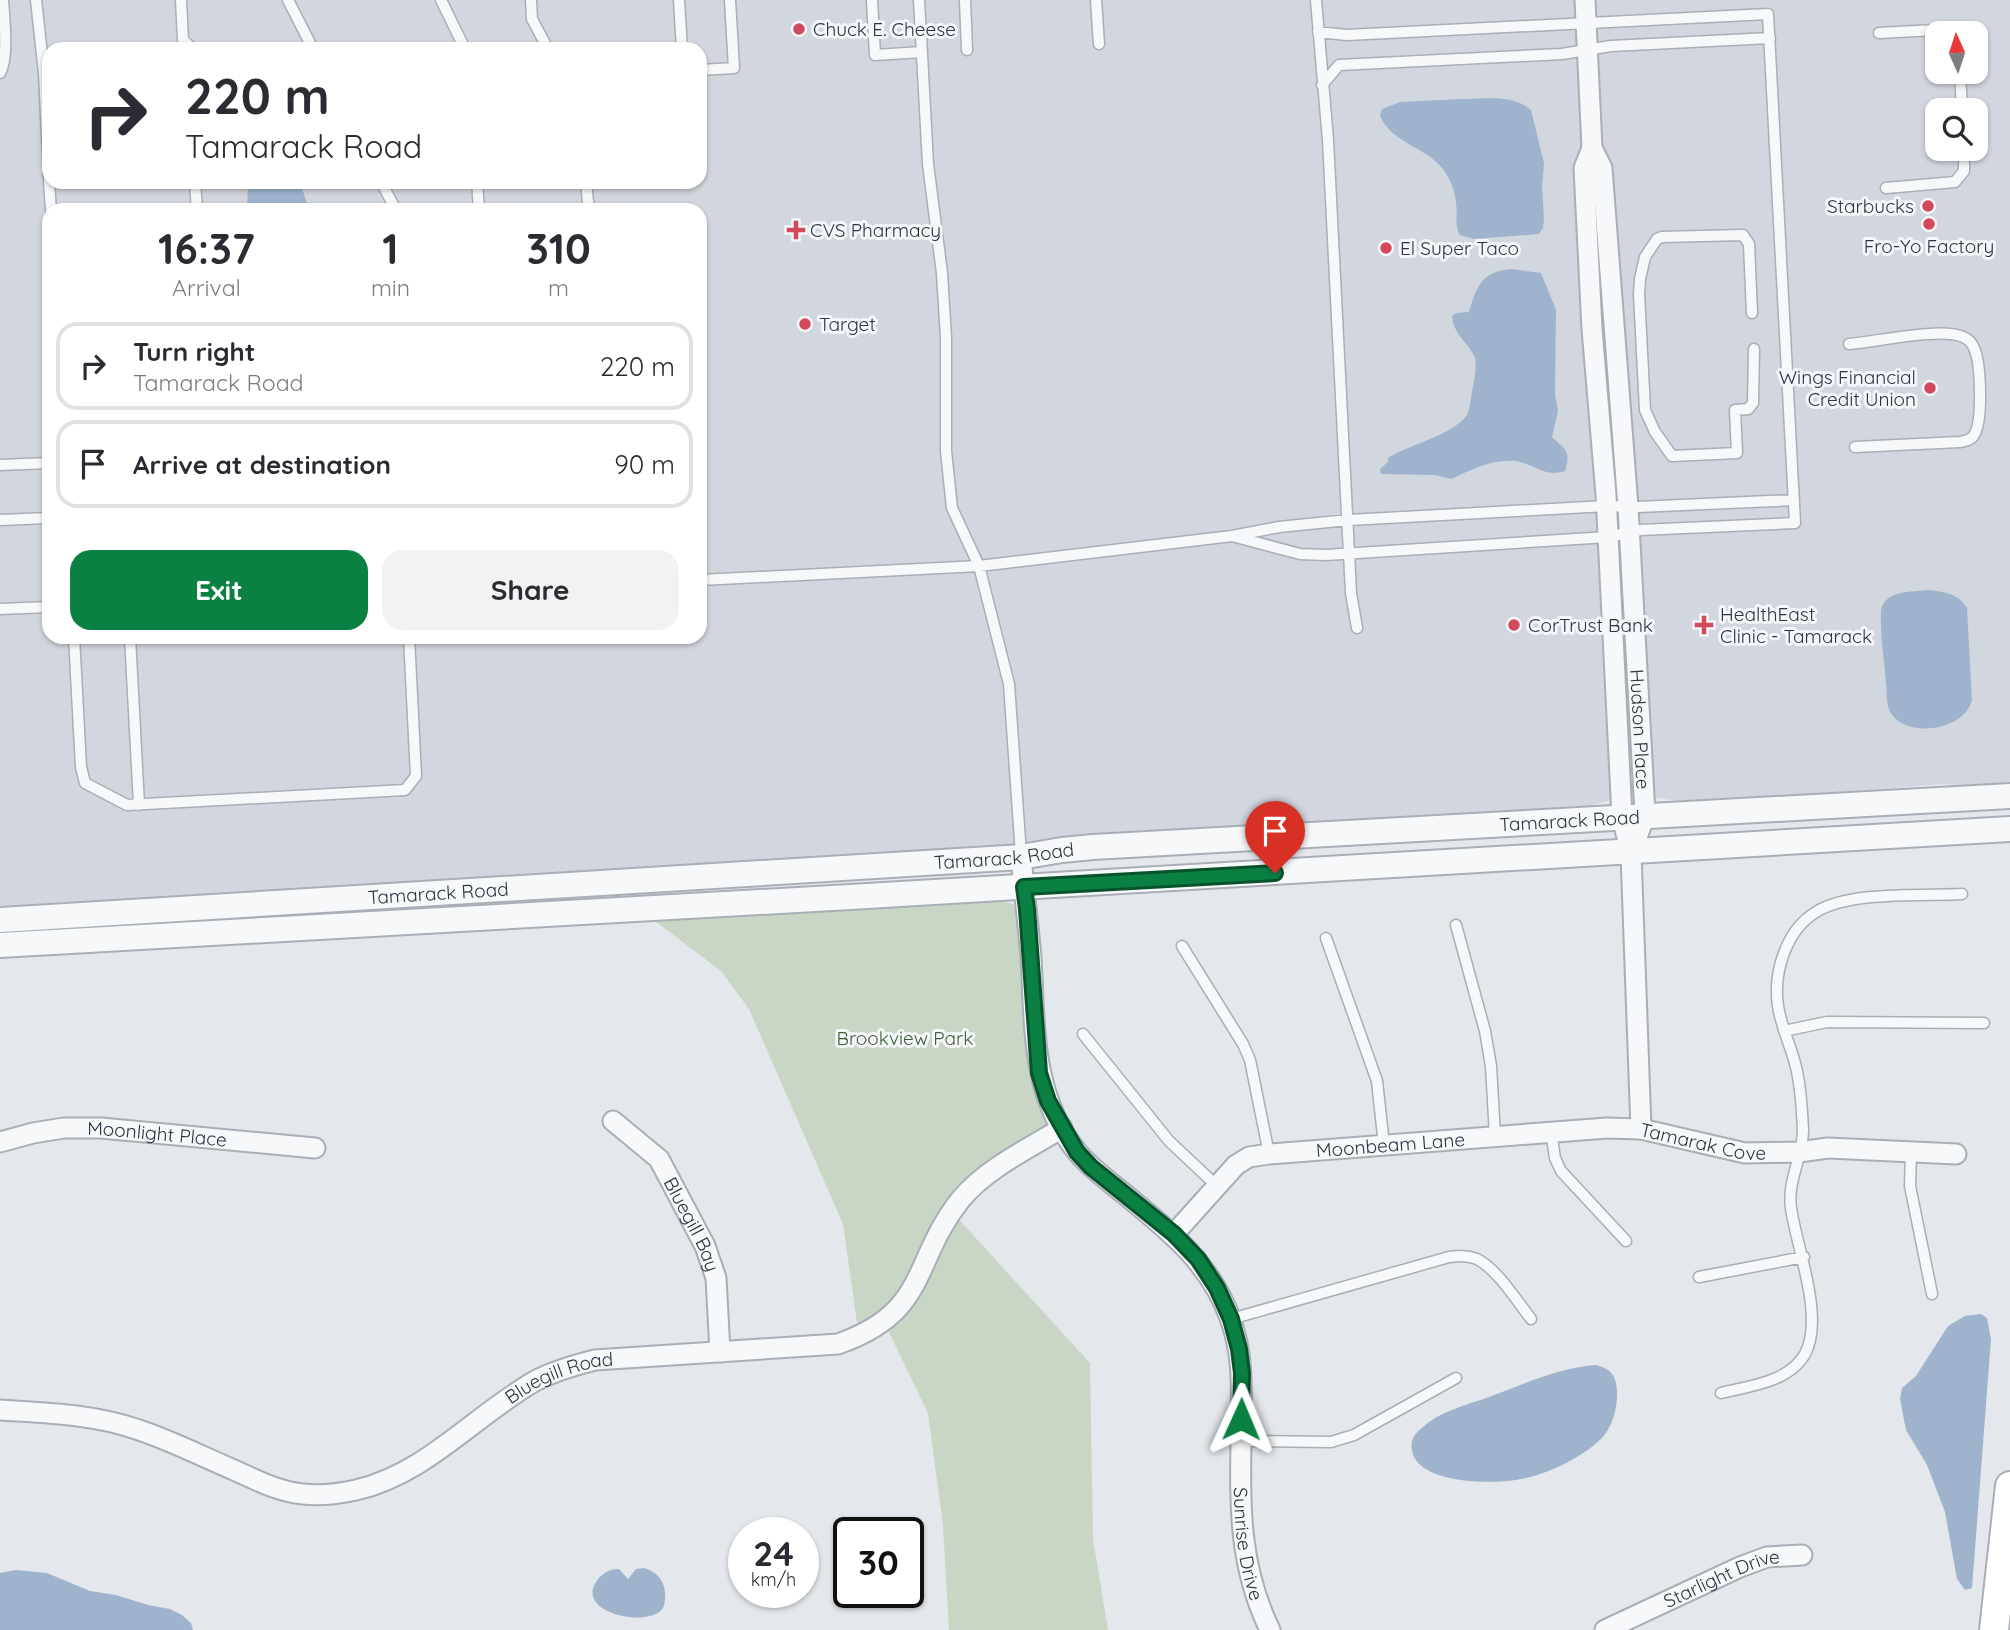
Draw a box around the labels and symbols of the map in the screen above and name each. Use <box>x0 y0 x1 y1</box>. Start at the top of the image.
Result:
place label: Chuck E. Cheese <box>813 17 956 41</box>
marker: Chuck E. Cheese <box>791 21 807 37</box>
north arrow <box>1925 21 1988 84</box>
place label: Starbucks <box>1827 194 1914 218</box>
marker: Starbucks <box>1920 198 1936 214</box>
marker: Fro-Yo Factory <box>1921 216 1937 232</box>
place label: CVS Pharmacy <box>810 218 941 242</box>
marker: CVS Pharmacy <box>788 222 804 238</box>
place label: Fro-Yo Factory <box>1864 234 1994 258</box>
place label: El Super Taco <box>1400 236 1519 260</box>
marker: El Super Taco <box>1378 240 1394 256</box>
place label: Target <box>819 312 876 336</box>
marker: Target <box>797 316 813 332</box>
place label: Wings Financial Credit Union <box>1779 365 1916 411</box>
marker: Wings Financial Credit Union <box>1922 380 1938 396</box>
place label: HealthEast Clinic - Tamarack <box>1720 602 1872 648</box>
place label: CorTrust Bank <box>1528 613 1653 637</box>
marker: HealthEast Clinic - Tamarack <box>1694 615 1714 635</box>
marker: CorTrust Bank <box>1506 617 1522 633</box>
street label: Hudson Place <box>1625 668 1656 790</box>
pin <box>1245 801 1305 873</box>
street label: Tamarack Road <box>1499 805 1641 836</box>
street label: Tamarack Road <box>933 837 1075 874</box>
street label: Tamarack Road <box>367 877 509 909</box>
park label: Brookview Park <box>837 1026 973 1050</box>
street label: Moonlight Place <box>87 1116 228 1152</box>
street label: Tamarak Cove <box>1638 1117 1766 1165</box>
street label: Moonbeam Lane <box>1315 1127 1466 1162</box>
street label: Bluegill Bay <box>659 1173 725 1275</box>
street label: Bluegill Road <box>500 1347 614 1409</box>
position arrow <box>1204 1382 1278 1456</box>
street label: Sunrise Drive <box>1229 1487 1269 1604</box>
speed limit sign: 30 <box>833 1517 924 1608</box>
street label: Starlight Drive <box>1659 1544 1780 1613</box>

